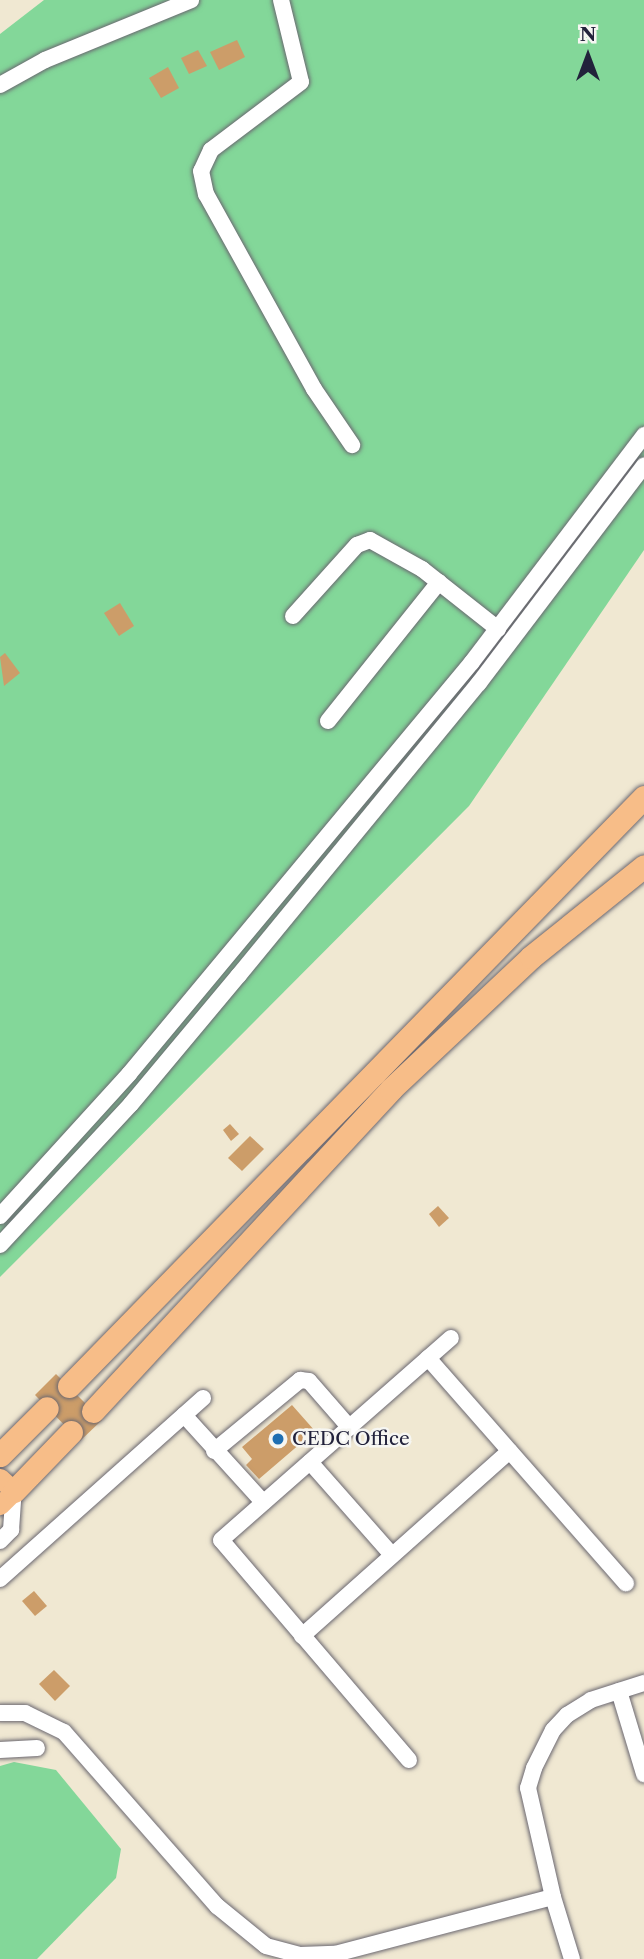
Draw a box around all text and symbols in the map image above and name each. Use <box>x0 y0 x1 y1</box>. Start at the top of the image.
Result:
north arrow <box>553 21 623 91</box>
text: N <box>580 23 596 46</box>
place label: CEDC Office <box>292 1428 410 1450</box>
marker: CEDC Office <box>270 1431 286 1447</box>

